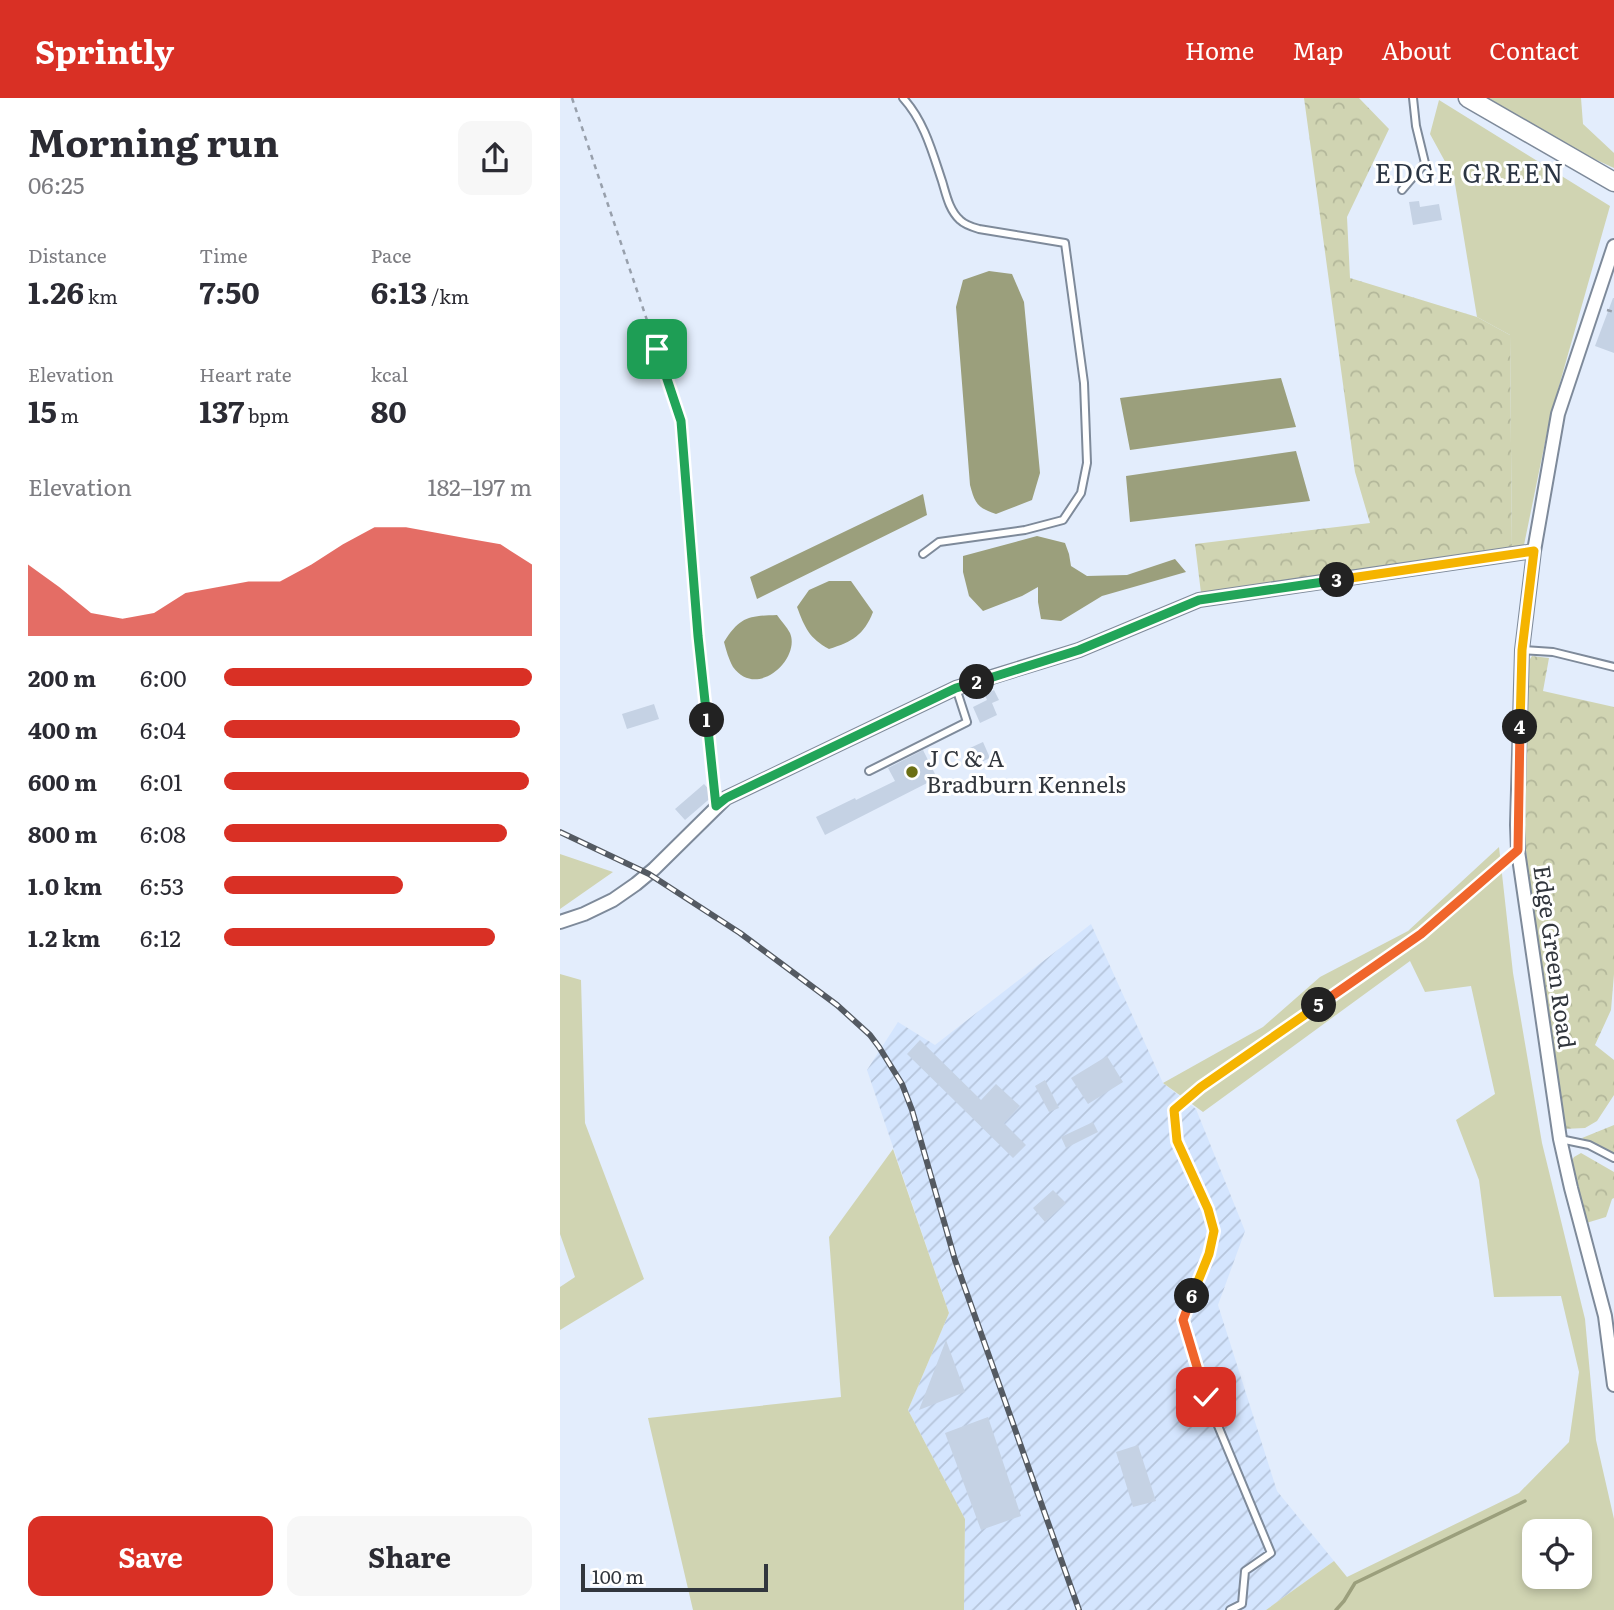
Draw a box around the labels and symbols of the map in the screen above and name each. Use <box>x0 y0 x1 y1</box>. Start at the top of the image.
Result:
district label: EDGE GREEN <box>1375 152 1565 191</box>
pin <box>627 319 687 379</box>
pin: 3 <box>1320 562 1354 598</box>
pin: 2 <box>960 664 994 700</box>
pin: 1 <box>690 702 724 738</box>
pin: 4 <box>1502 710 1538 744</box>
place label: J C & A Bradburn Kennels <box>926 740 1126 800</box>
marker: J C & A Bradburn Kennels <box>904 764 920 780</box>
street label: Edge Green Road <box>1526 863 1586 1051</box>
pin: 5 <box>1302 988 1336 1023</box>
pin: 6 <box>1174 1278 1210 1314</box>
pin <box>1176 1367 1236 1427</box>
scale bar <box>581 1561 768 1593</box>

